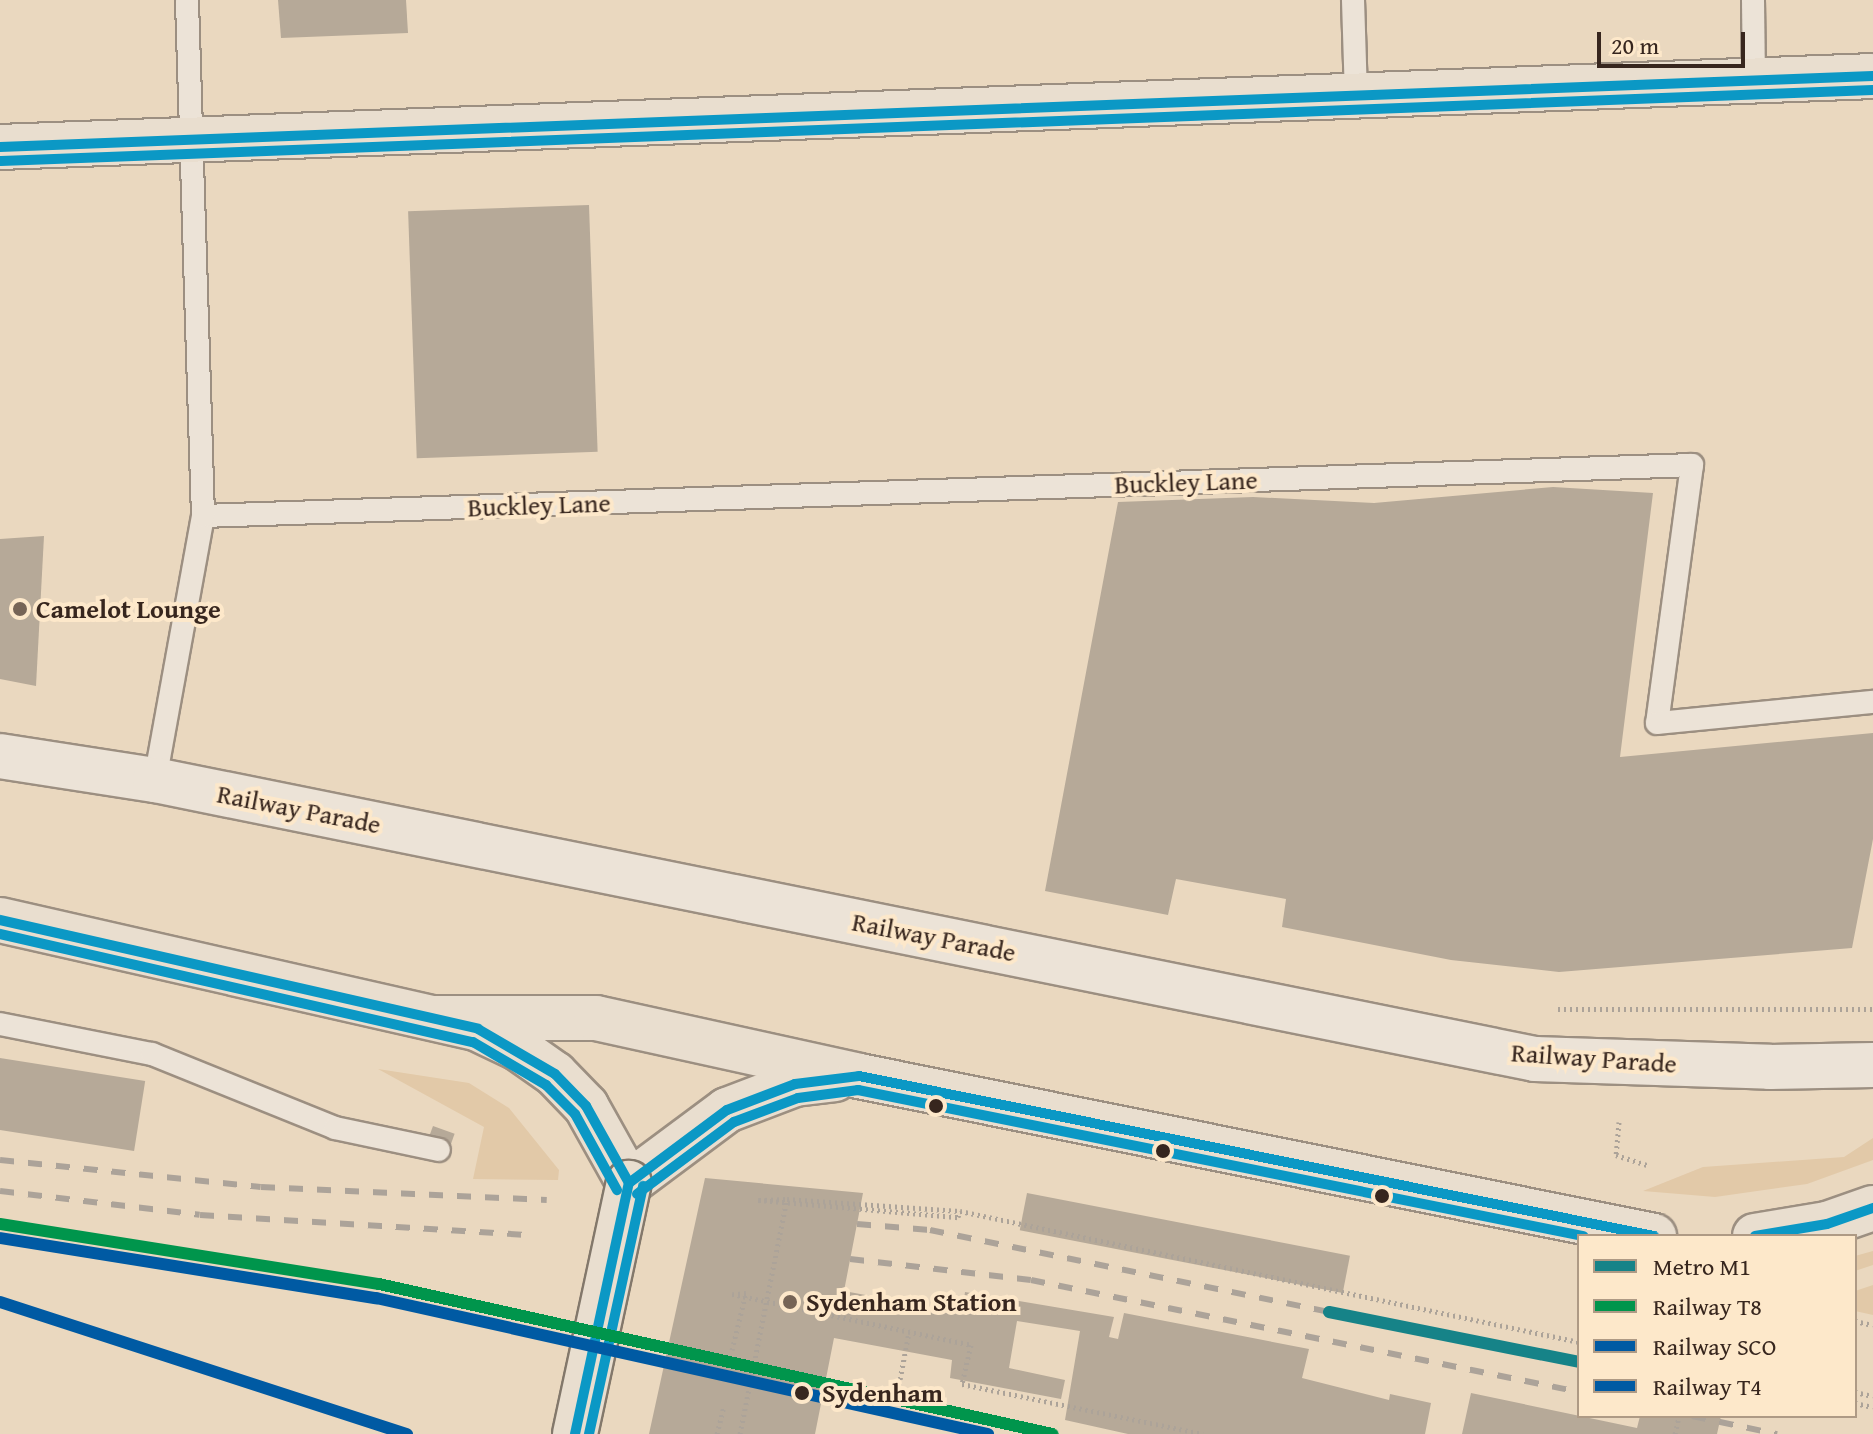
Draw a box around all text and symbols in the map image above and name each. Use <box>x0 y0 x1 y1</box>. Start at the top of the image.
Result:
scale bar <box>1601 16 1749 66</box>
text: 20 m <box>1611 28 1659 63</box>
street label: Buckley Lane <box>1114 464 1258 500</box>
street label: Buckley Lane <box>467 487 611 523</box>
place label: Camelot Lounge <box>36 593 221 625</box>
marker: Camelot Lounge <box>11 600 29 618</box>
street label: Railway Parade <box>215 778 383 840</box>
street label: Railway Parade <box>850 906 1018 968</box>
street label: Railway Parade <box>1510 1037 1678 1079</box>
unlabelled marker <box>928 1098 944 1114</box>
unlabelled marker <box>1155 1143 1171 1159</box>
unlabelled marker <box>1374 1188 1390 1204</box>
legend <box>1577 1234 1857 1418</box>
text: Metro M1 <box>1653 1249 1751 1284</box>
place label: Sydenham Station <box>806 1286 1017 1318</box>
text: Railway T8 <box>1653 1289 1762 1324</box>
marker: Sydenham Station <box>781 1293 799 1311</box>
text: Railway SCO <box>1653 1329 1776 1364</box>
text: Railway T4 <box>1653 1369 1762 1404</box>
place label: Sydenham <box>822 1377 943 1409</box>
marker: Sydenham <box>789 1380 815 1406</box>

